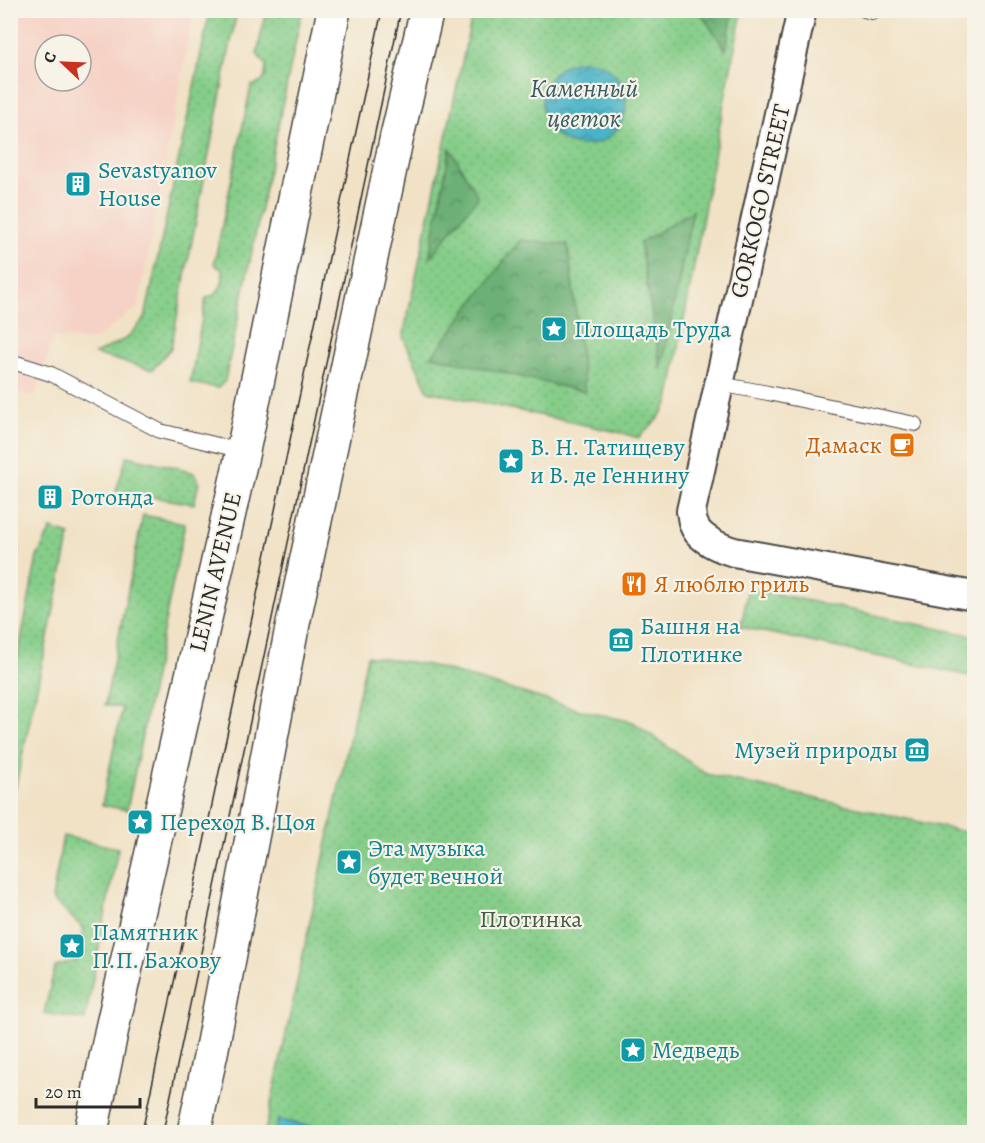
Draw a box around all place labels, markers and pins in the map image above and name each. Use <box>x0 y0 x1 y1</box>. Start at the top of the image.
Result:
place label: Sevastyanov House <box>98 154 217 214</box>
building icon: Sevastyanov House <box>63 169 93 199</box>
place label: Площадь Труда <box>574 313 731 345</box>
place icon: Площадь Труда <box>539 314 569 344</box>
place label: Дамаск <box>806 429 882 461</box>
cafe icon: Дамаск <box>887 430 917 460</box>
place label: В. Н. Татищеву и В. де Геннину <box>530 431 689 491</box>
place icon: В. Н. Татищеву и В. де Геннину <box>496 446 526 476</box>
place label: Ротонда <box>70 481 154 513</box>
building icon: Ротонда <box>35 482 65 512</box>
place label: Я люблю гриль <box>654 568 809 600</box>
restaurant icon: Я люблю гриль <box>619 569 649 599</box>
place label: Башня на Плотинке <box>640 610 743 670</box>
museum icon: Башня на Плотинке <box>606 625 636 655</box>
place label: Музей природы <box>734 734 898 766</box>
museum icon: Музей природы <box>902 735 932 765</box>
place label: Переход В. Цоя <box>160 806 316 838</box>
place icon: Переход В. Цоя <box>125 807 155 837</box>
place label: Эта музыка будет вечной <box>368 832 503 892</box>
place icon: Эта музыка будет вечной <box>334 847 364 877</box>
place label: Памятник П.П. Бажову <box>92 916 221 976</box>
place icon: Памятник П.П. Бажову <box>57 931 87 961</box>
place label: Медведь <box>652 1034 740 1066</box>
place icon: Медведь <box>618 1035 648 1065</box>

